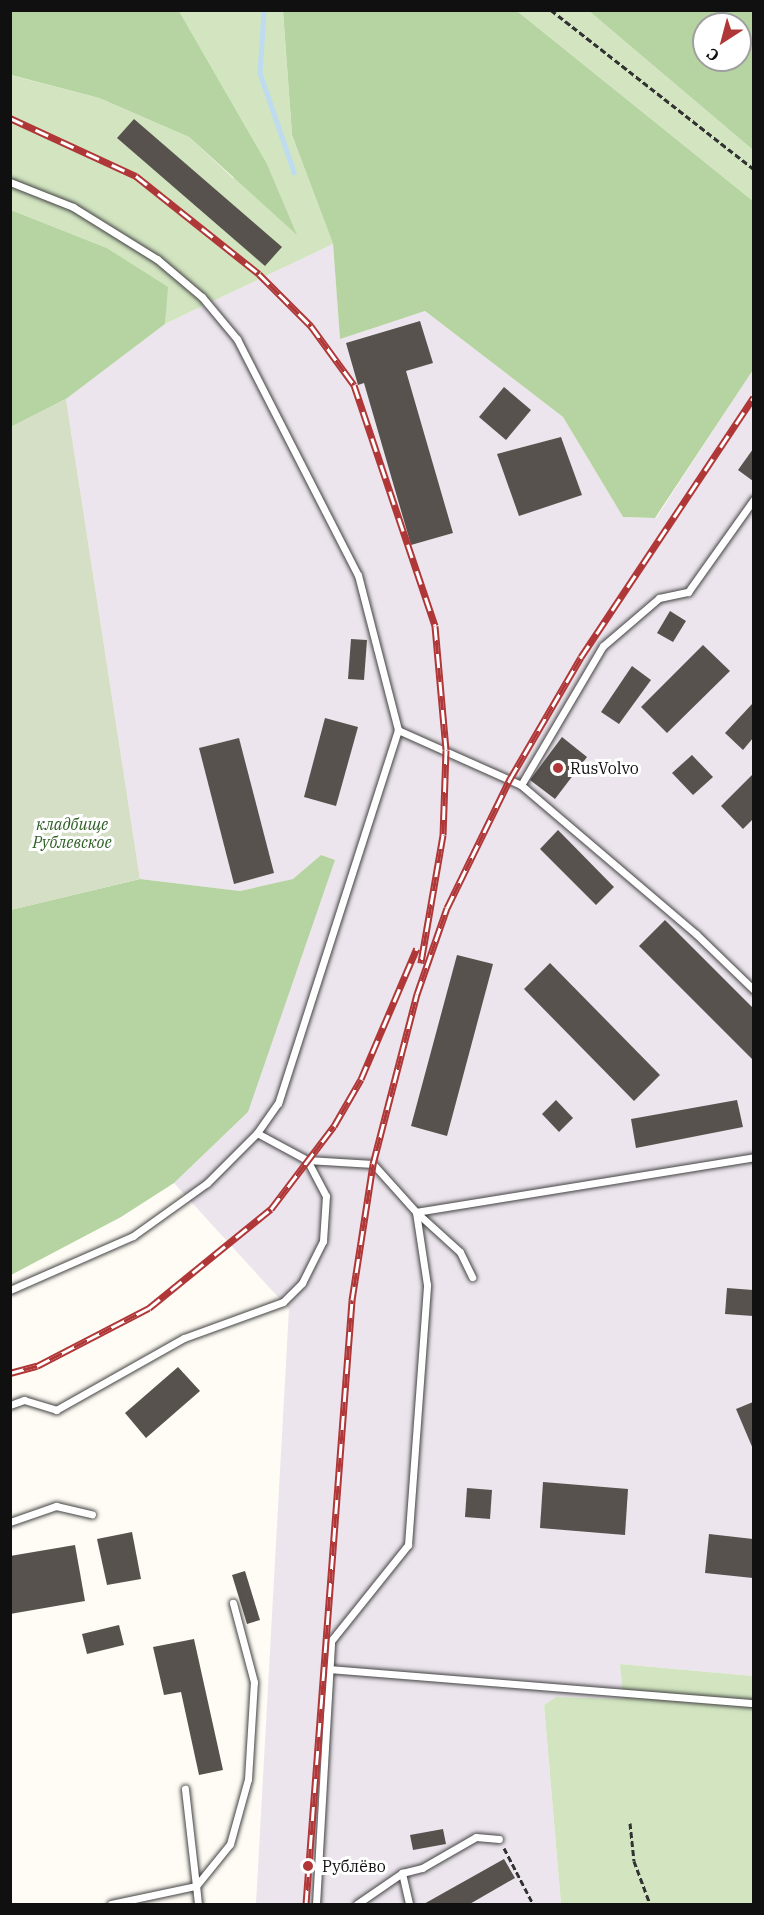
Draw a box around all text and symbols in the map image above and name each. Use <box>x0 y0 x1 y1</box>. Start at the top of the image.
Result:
north arrow <box>692 12 752 72</box>
text: С <box>702 44 723 66</box>
place label: RusVolvo <box>570 758 639 778</box>
marker: RusVolvo <box>551 761 565 775</box>
park label: кладбище Рублевское <box>32 814 112 852</box>
place label: Рублёво <box>322 1856 386 1876</box>
marker: Рублёво <box>299 1857 317 1875</box>

